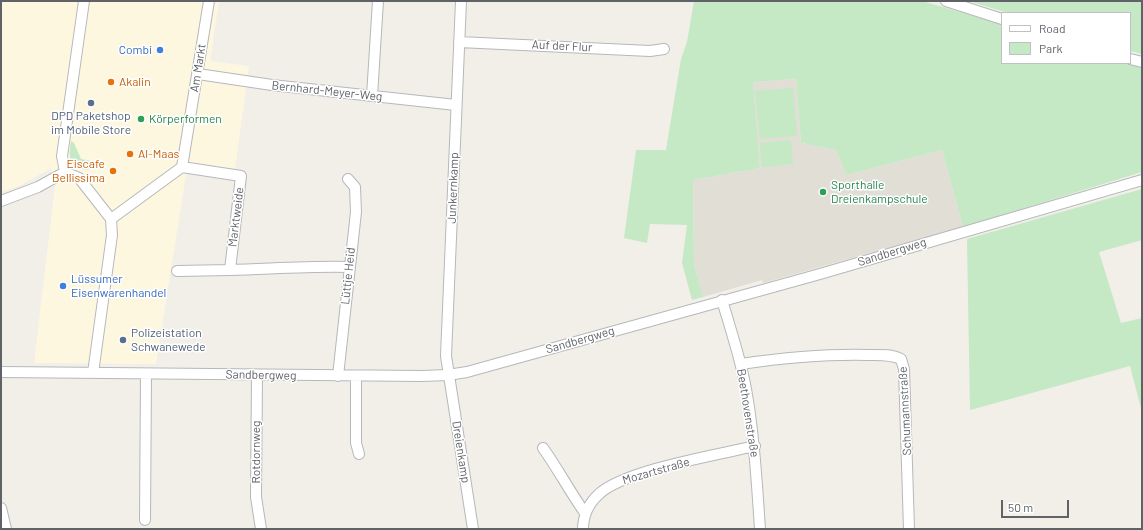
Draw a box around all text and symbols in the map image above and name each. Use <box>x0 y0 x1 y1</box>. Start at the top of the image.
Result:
legend <box>1001 12 1131 64</box>
text: Road <box>1039 21 1066 35</box>
street label: Auf der Flur <box>531 37 593 55</box>
text: Park <box>1039 41 1063 55</box>
place label: Combi <box>119 43 152 57</box>
street label: Am Markt <box>187 43 209 93</box>
marker: Combi <box>155 45 165 55</box>
place label: Akalin <box>119 75 151 89</box>
marker: Akalin <box>106 77 116 87</box>
street label: Bernhard-Meyer-Weg <box>271 78 383 104</box>
marker: DPD Paketshop im Mobile Store <box>86 98 96 108</box>
place label: DPD Paketshop im Mobile Store <box>51 109 131 137</box>
place label: Körperformen <box>149 112 222 126</box>
marker: Körperformen <box>136 114 146 124</box>
place label: Al-Maas <box>138 147 179 161</box>
marker: Al-Maas <box>125 149 135 159</box>
street label: Junkernkamp <box>445 152 461 224</box>
place label: Eiscafe Bellissima <box>52 157 105 185</box>
marker: Eiscafe Bellissima <box>108 166 118 176</box>
place label: Sporthalle Dreienkampschule <box>831 178 928 206</box>
street label: Marktweide <box>225 186 247 248</box>
marker: Sporthalle Dreienkampschule <box>818 187 828 197</box>
street label: Sandbergweg <box>856 235 928 269</box>
street label: Lüttje Heid <box>338 247 358 305</box>
place label: Lüssumer Eisenwarenhandel <box>71 272 166 300</box>
marker: Lüssumer Eisenwarenhandel <box>58 281 68 291</box>
street label: Sandbergweg <box>544 323 616 357</box>
place label: Polizeistation Schwanewede <box>131 326 206 354</box>
marker: Polizeistation Schwanewede <box>118 335 128 345</box>
street label: Schumannstraße <box>895 366 915 456</box>
street label: Sandbergweg <box>225 367 297 383</box>
street label: Beethovenstraße <box>734 368 762 458</box>
street label: Rotdornweg <box>249 420 263 484</box>
street label: Dreienkamp <box>449 420 473 484</box>
street label: Mozartstraße <box>621 455 691 487</box>
scale bar <box>1003 492 1071 518</box>
text: 50 m <box>1008 500 1033 514</box>

